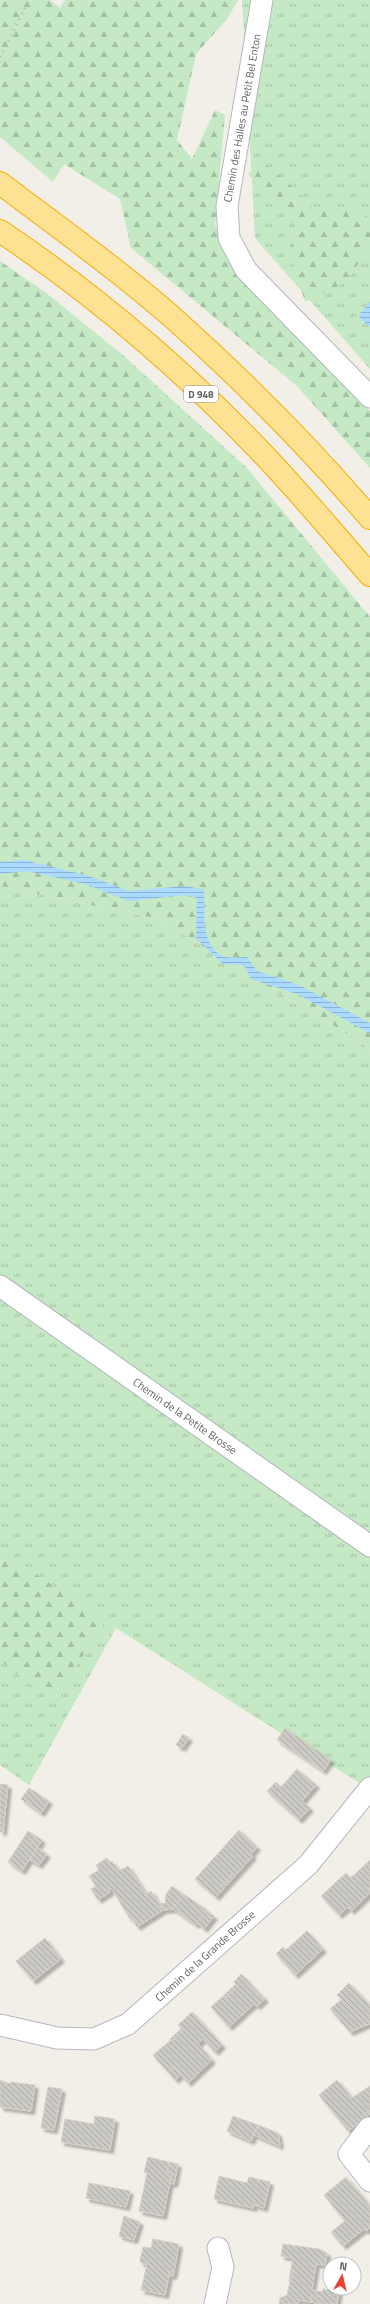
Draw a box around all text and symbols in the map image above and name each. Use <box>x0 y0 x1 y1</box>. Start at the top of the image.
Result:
street label: Chemin des Halles au Petit Bel Enton <box>219 33 265 203</box>
road number: D 948 <box>184 386 218 402</box>
street label: Chemin de la Petite Brosse <box>130 1374 241 1458</box>
street label: Chemin de la Grande Brosse <box>152 1906 259 2005</box>
north arrow <box>322 2256 362 2296</box>
text: N <box>339 2258 348 2275</box>

